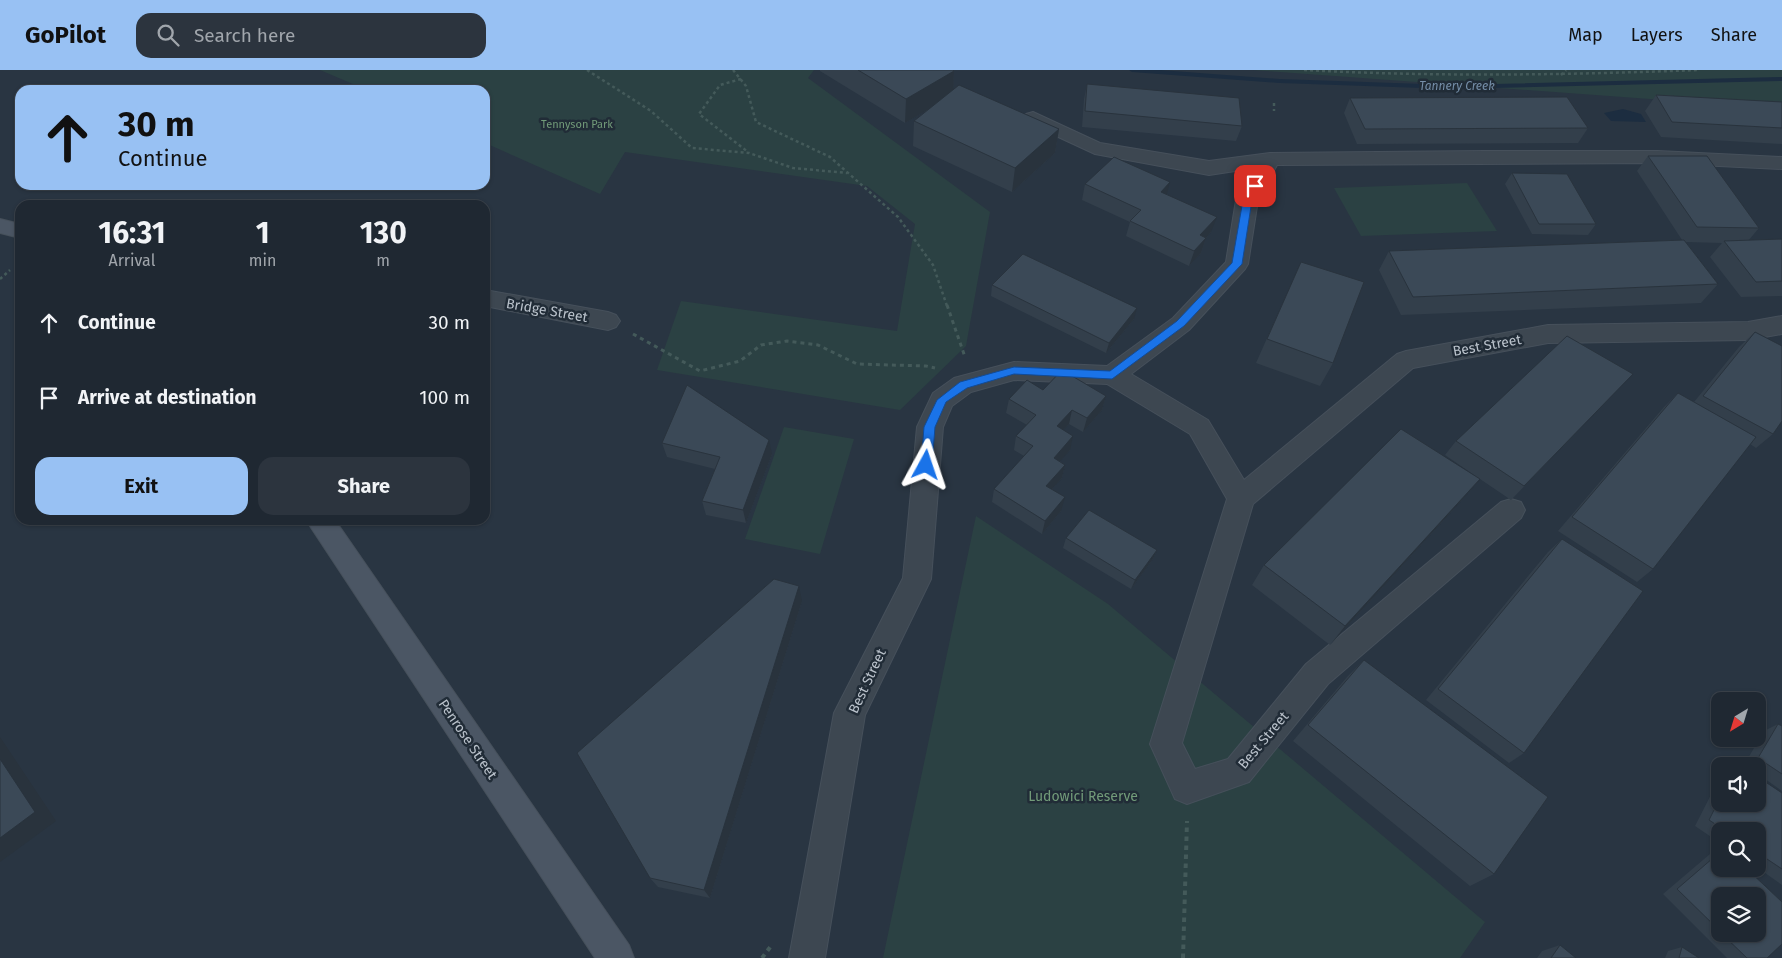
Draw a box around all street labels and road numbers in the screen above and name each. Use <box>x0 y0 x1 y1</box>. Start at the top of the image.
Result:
street label: Bridge Street <box>505 295 590 326</box>
street label: Best Street <box>1451 331 1524 360</box>
street label: Best Street <box>845 645 890 716</box>
street label: Penrose Street <box>435 696 501 783</box>
street label: Best Street <box>1235 708 1293 772</box>

